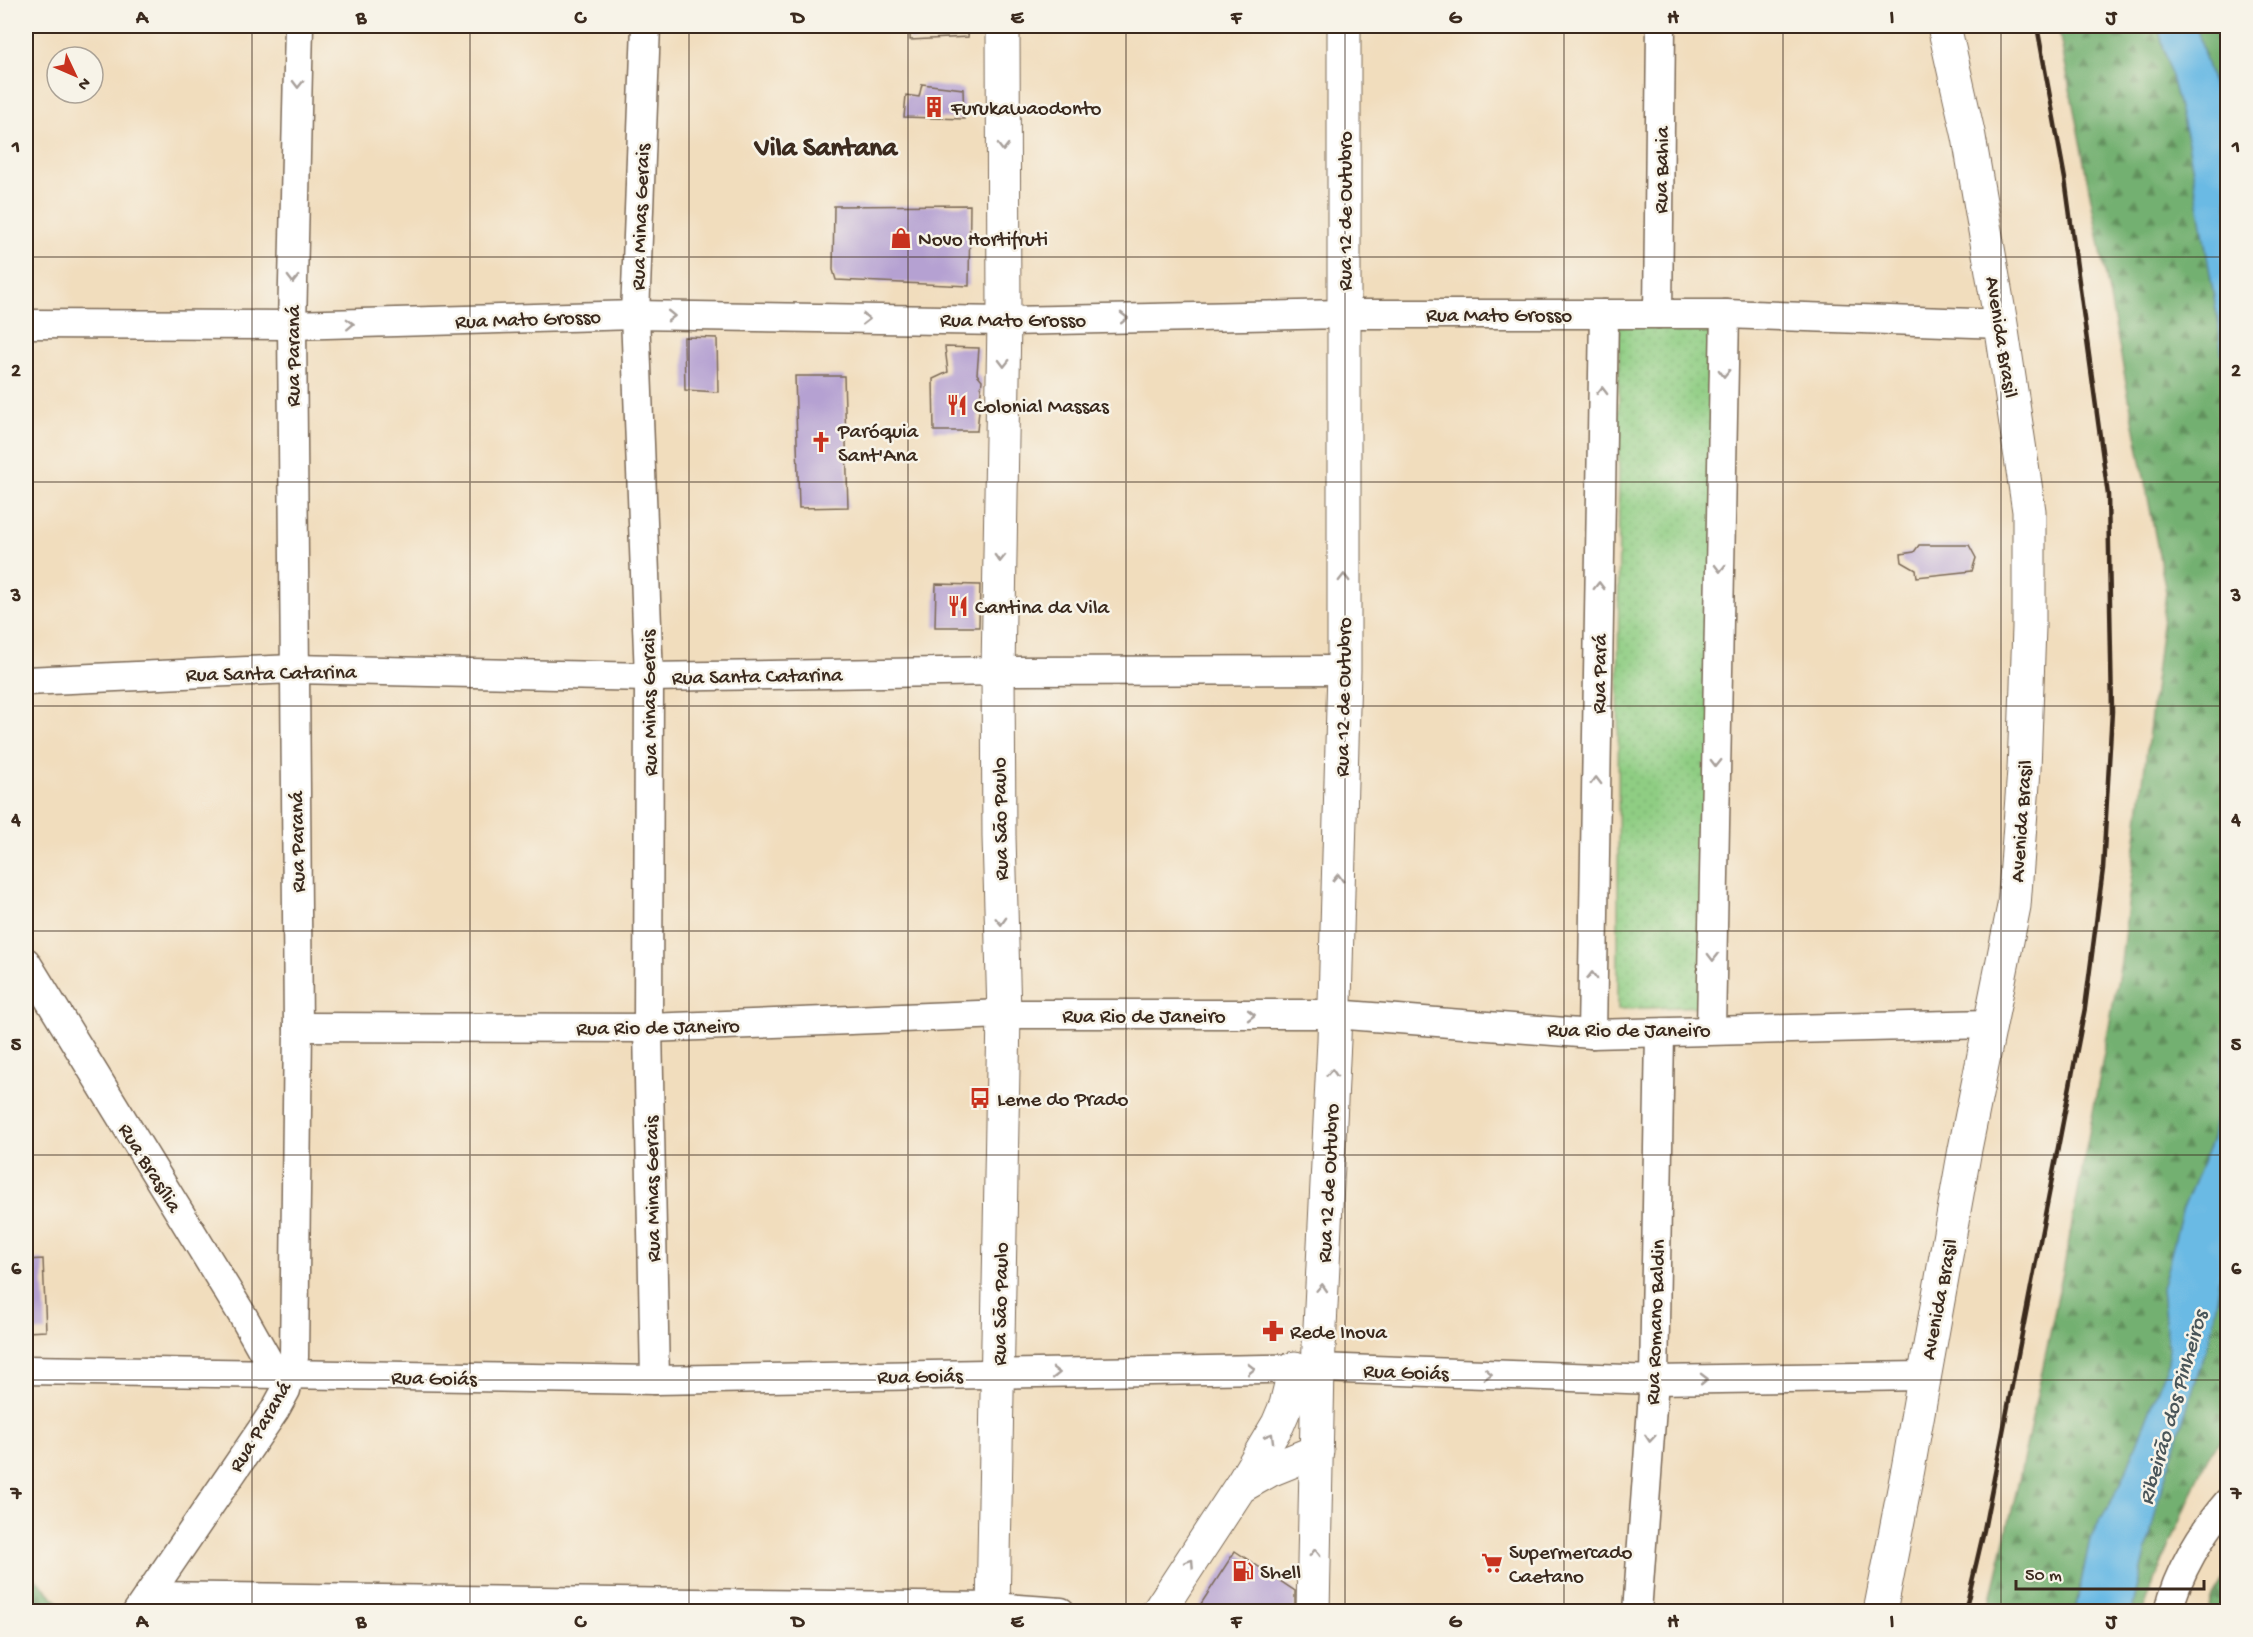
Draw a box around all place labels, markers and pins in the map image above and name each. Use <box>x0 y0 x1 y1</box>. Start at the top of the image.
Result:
building icon: Furukawaodonto <box>922 95 946 119</box>
place label: Furukawaodonto <box>950 98 1102 123</box>
shop icon: Novo Hortifruti <box>889 226 913 250</box>
place label: Novo Hortifruti <box>918 229 1048 254</box>
restaurant icon: Colonial Massas <box>945 393 969 417</box>
place label: Colonial Massas <box>974 396 1110 421</box>
place label: Paróquia Sant'Ana <box>837 421 920 470</box>
church icon: Paróquia Sant'Ana <box>809 430 833 454</box>
restaurant icon: Cantina da Vila <box>946 594 970 618</box>
place label: Cantina da Vila <box>975 597 1111 622</box>
bus stop icon: Leme do Prado <box>968 1086 992 1110</box>
place label: Leme do Prado <box>997 1089 1128 1114</box>
pharmacy icon: Rede Inova <box>1261 1319 1285 1343</box>
place label: Rede Inova <box>1290 1322 1388 1347</box>
place label: Supermercado Caetano <box>1509 1542 1632 1591</box>
supermarket icon: Supermercado Caetano <box>1480 1551 1504 1575</box>
fuel station icon: Shell <box>1231 1559 1255 1583</box>
place label: Shell <box>1260 1562 1301 1587</box>

